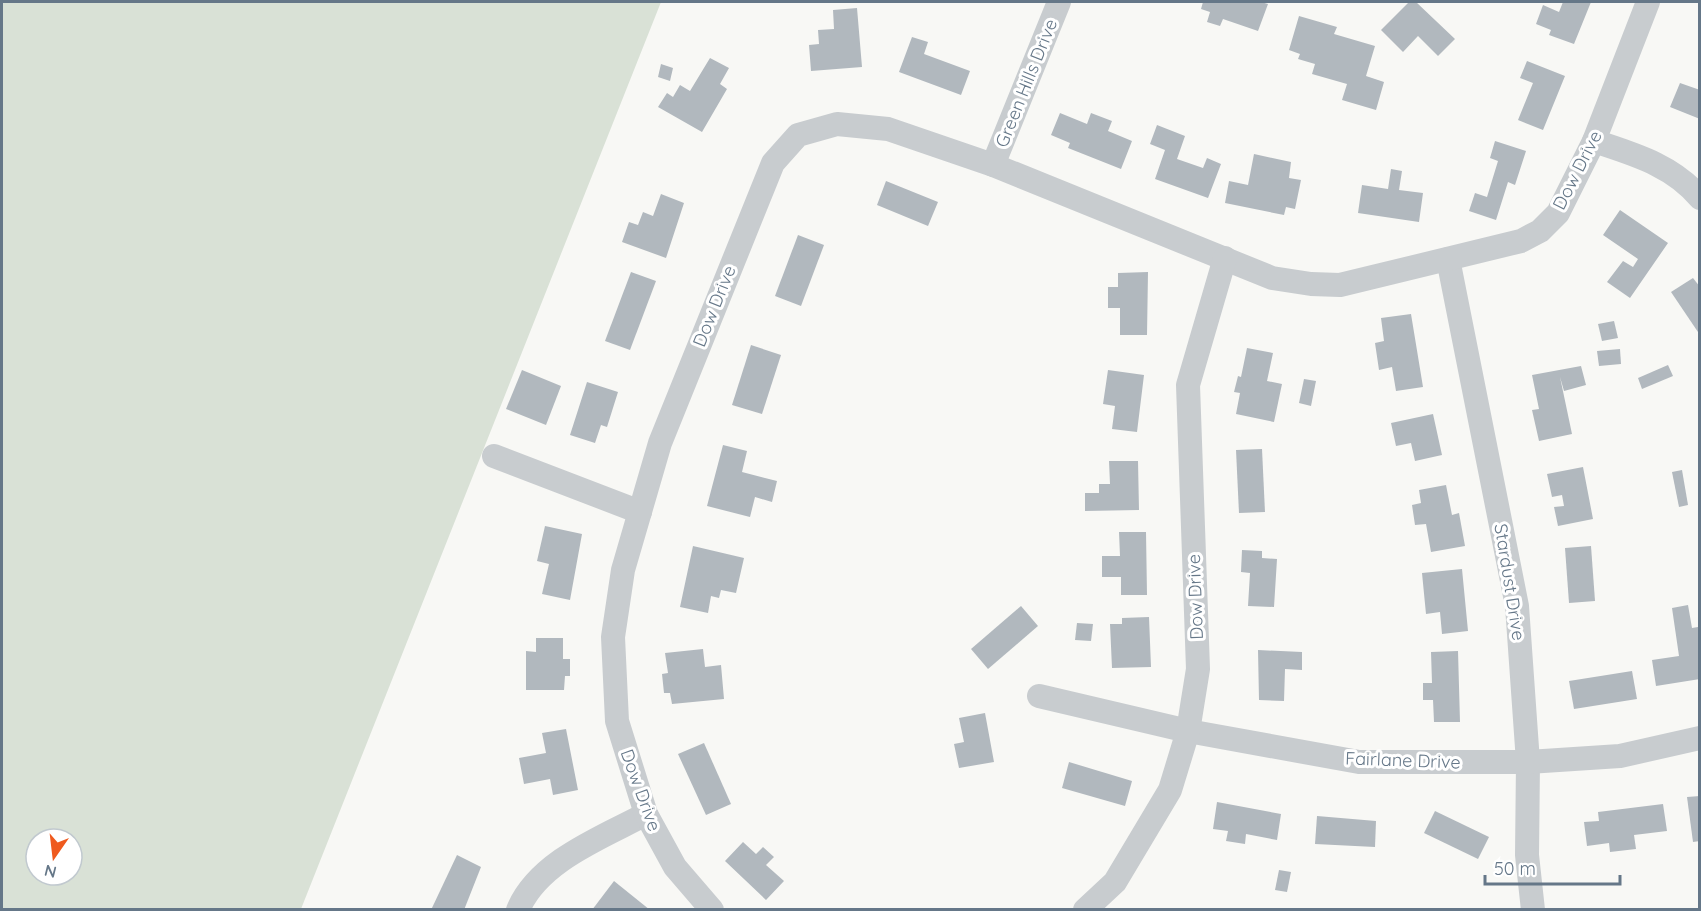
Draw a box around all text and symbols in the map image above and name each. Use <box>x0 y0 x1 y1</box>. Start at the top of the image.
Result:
street label: Green Hills Drive <box>990 15 1062 151</box>
street label: Dow Drive <box>1547 127 1607 213</box>
street label: Dow Drive <box>687 262 741 350</box>
street label: Stardust Drive <box>1489 522 1531 642</box>
street label: Dow Drive <box>1182 554 1208 640</box>
street label: Dow Drive <box>616 746 666 834</box>
street label: Fairlane Drive <box>1345 746 1461 774</box>
north arrow <box>24 827 84 887</box>
scale bar <box>1485 848 1620 886</box>
text: 50 m <box>1494 857 1536 880</box>
text: N <box>42 860 58 883</box>

